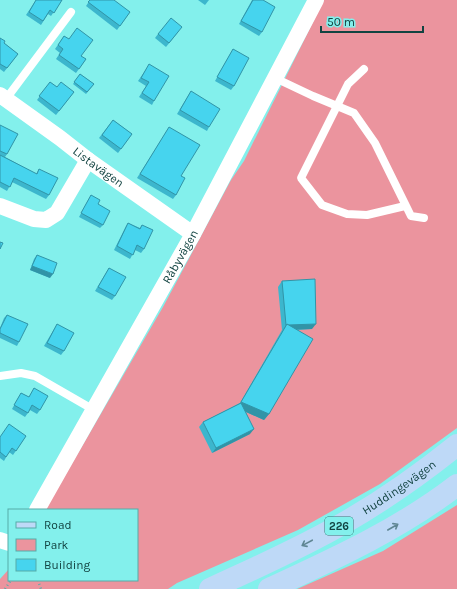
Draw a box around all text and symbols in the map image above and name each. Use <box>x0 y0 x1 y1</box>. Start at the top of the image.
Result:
scale bar <box>321 8 423 34</box>
text: 50 m <box>327 15 355 29</box>
street label: Listavägen <box>70 144 127 190</box>
street label: Råbyvägen <box>159 227 201 286</box>
street label: Huddingevägen <box>360 457 439 517</box>
legend <box>8 509 138 581</box>
road number: 226 <box>325 517 353 535</box>
text: Road <box>44 518 72 532</box>
one-way arrow <box>387 522 399 530</box>
text: Park <box>44 538 69 552</box>
one-way arrow <box>301 539 313 547</box>
text: Building <box>44 558 91 572</box>

